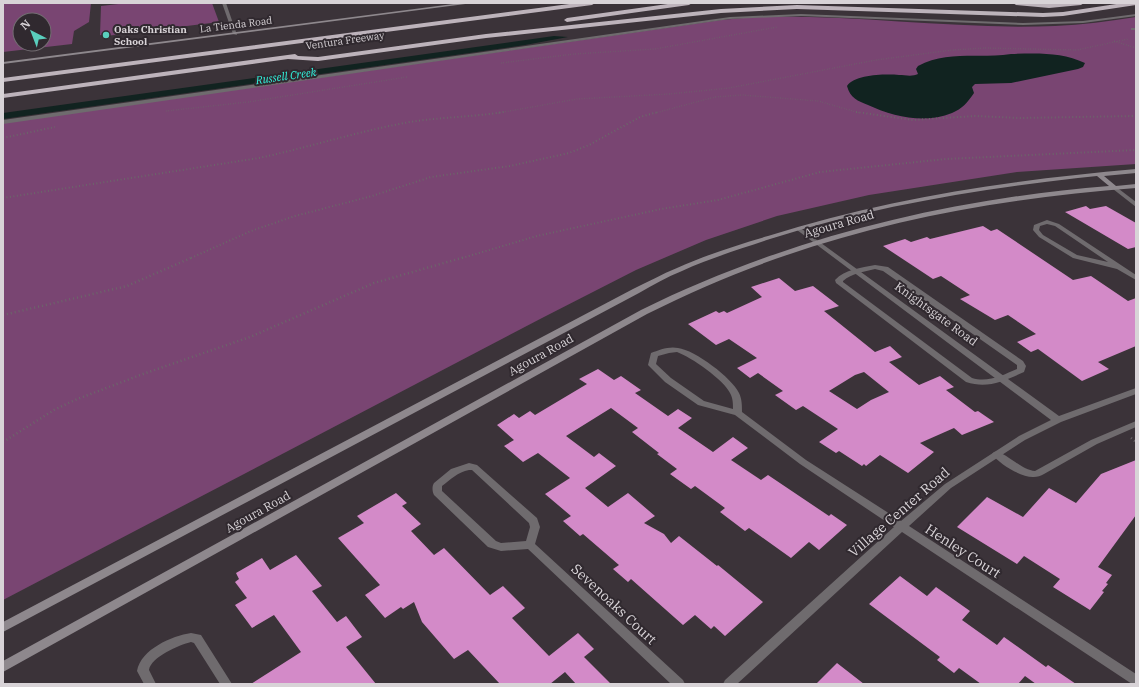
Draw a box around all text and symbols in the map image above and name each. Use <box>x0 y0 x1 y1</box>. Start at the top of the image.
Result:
north arrow <box>12 12 52 52</box>
street label: La Tienda Road <box>199 14 273 35</box>
text: N <box>17 16 33 33</box>
place label: Oaks Christian School <box>114 23 187 48</box>
street label: Ventura Freeway <box>305 28 386 52</box>
marker: Oaks Christian School <box>101 30 111 40</box>
water label: Russell Creek <box>254 65 317 87</box>
street label: Agoura Road <box>802 206 876 241</box>
street label: Knightsgate Road <box>892 278 981 349</box>
street label: Agoura Road <box>506 331 576 379</box>
street label: Village Center Road <box>845 463 954 561</box>
street label: Agoura Road <box>223 488 293 536</box>
street label: Henley Court <box>922 520 1004 582</box>
street label: Sevenoaks Court <box>568 560 660 648</box>

